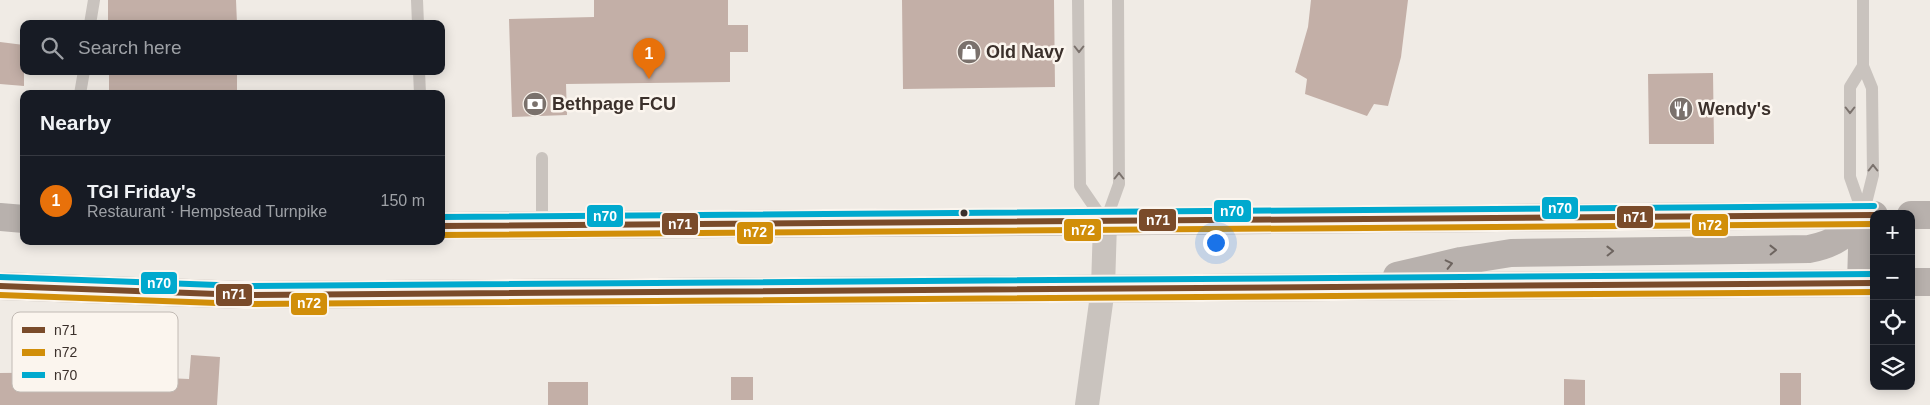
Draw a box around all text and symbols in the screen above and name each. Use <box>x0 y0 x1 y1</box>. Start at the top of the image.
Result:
search box <box>20 20 445 75</box>
icon: search <box>38 34 66 62</box>
text: Search here <box>78 37 182 58</box>
pin: 1 <box>633 38 665 79</box>
shop icon: Old Navy <box>956 39 982 65</box>
place label: Old Navy <box>986 42 1064 62</box>
one-way arrow <box>1074 45 1084 53</box>
bank icon: Bethpage FCU <box>522 91 548 117</box>
place label: Bethpage FCU <box>552 94 676 114</box>
restaurant icon: Wendy's <box>1668 96 1694 122</box>
place label: Wendy's <box>1698 99 1771 119</box>
one-way arrow <box>1845 107 1855 115</box>
text: Nearby <box>40 111 111 134</box>
one-way arrow <box>1868 163 1878 171</box>
one-way arrow <box>1113 172 1124 180</box>
text: TGI Friday's <box>87 181 196 202</box>
text: 1 <box>52 192 60 209</box>
text: 150 m <box>381 192 425 209</box>
line badge: n70 <box>1541 196 1579 220</box>
line badge: n70 <box>1213 199 1252 223</box>
text: n70 <box>1548 200 1572 216</box>
text: Restaurant · Hempstead Turnpike <box>87 203 327 220</box>
text: n70 <box>1220 203 1244 219</box>
line badge: n70 <box>586 204 624 228</box>
line badge: n71 <box>1616 205 1654 229</box>
text: n70 <box>593 208 617 224</box>
unlabelled marker <box>959 208 969 218</box>
line badge: n71 <box>1138 208 1177 232</box>
text: n71 <box>1623 209 1647 225</box>
map controls <box>1870 210 1915 390</box>
button: + <box>1870 210 1915 255</box>
line badge: n71 <box>661 212 699 236</box>
text: n71 <box>1146 212 1170 228</box>
line badge: n72 <box>1691 213 1729 237</box>
text: n71 <box>668 216 692 232</box>
text: n72 <box>1698 217 1722 233</box>
line badge: n72 <box>1063 218 1102 242</box>
line badge: n72 <box>736 221 774 245</box>
text: n72 <box>1071 222 1095 238</box>
text: n72 <box>743 224 767 240</box>
your location <box>1203 230 1229 256</box>
one-way arrow <box>1769 245 1777 255</box>
one-way arrow <box>1606 246 1614 257</box>
button: − <box>1870 255 1915 300</box>
one-way arrow <box>1444 259 1453 270</box>
line badge: n70 <box>140 271 178 295</box>
text: n70 <box>147 275 171 291</box>
line badge: n71 <box>215 283 253 307</box>
text: n71 <box>222 286 246 302</box>
line badge: n72 <box>290 292 328 316</box>
text: n72 <box>297 295 321 311</box>
button: locate <box>1870 300 1915 345</box>
legend <box>12 312 178 392</box>
text: n71 <box>54 322 78 338</box>
text: n72 <box>54 344 78 360</box>
button: layers <box>1870 345 1915 390</box>
text: n70 <box>54 367 78 383</box>

